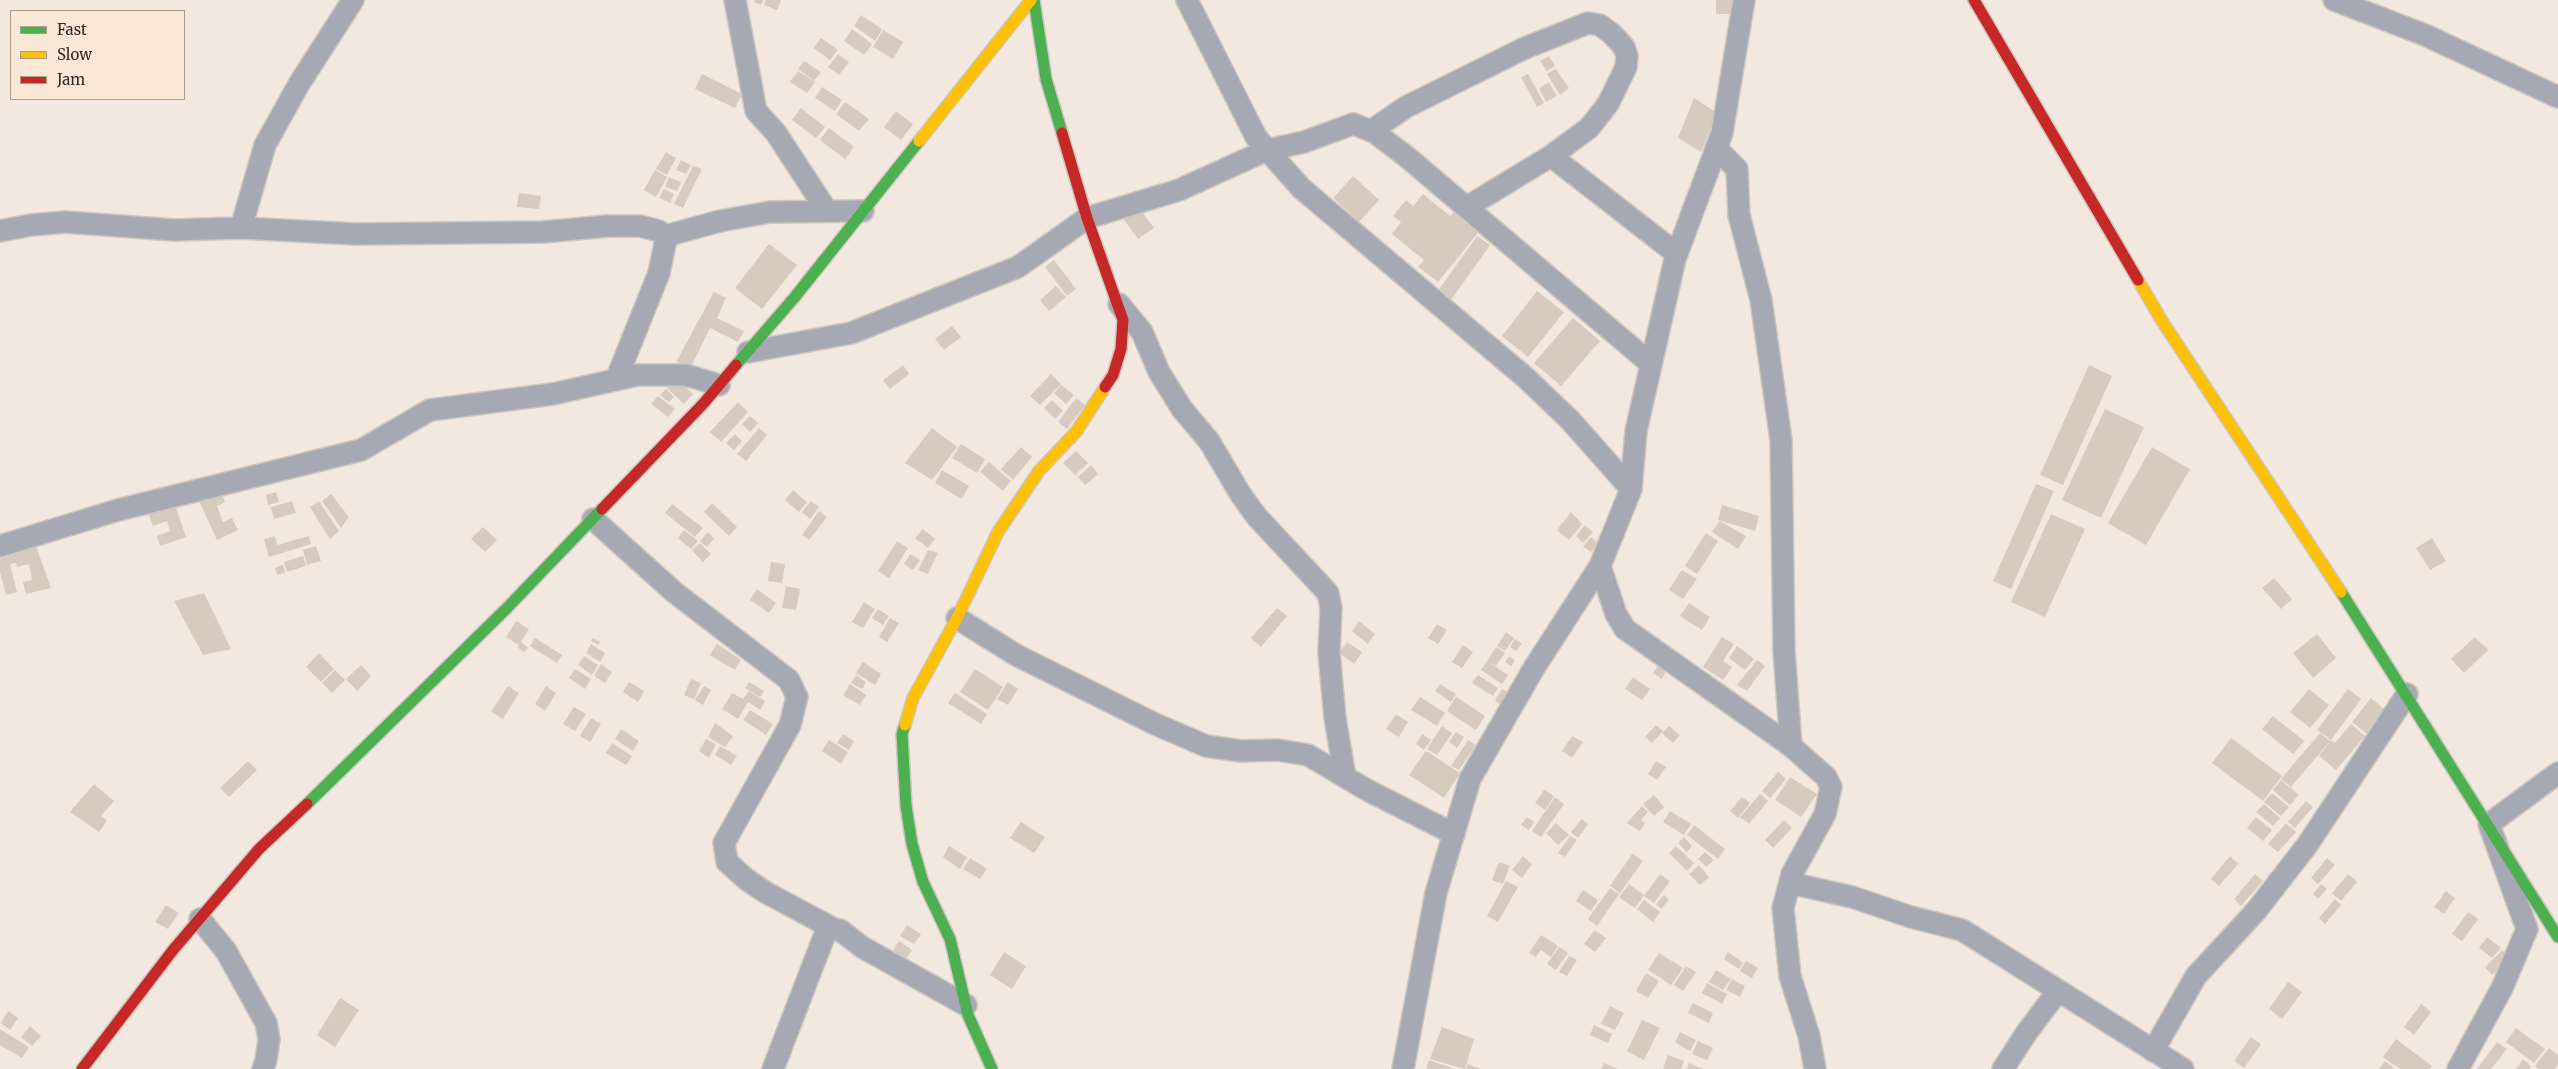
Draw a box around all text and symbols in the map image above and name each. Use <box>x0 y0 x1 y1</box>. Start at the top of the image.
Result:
legend <box>10 10 185 100</box>
text: Fast <box>57 20 87 39</box>
text: Slow <box>57 45 92 64</box>
text: Jam <box>57 70 85 89</box>

